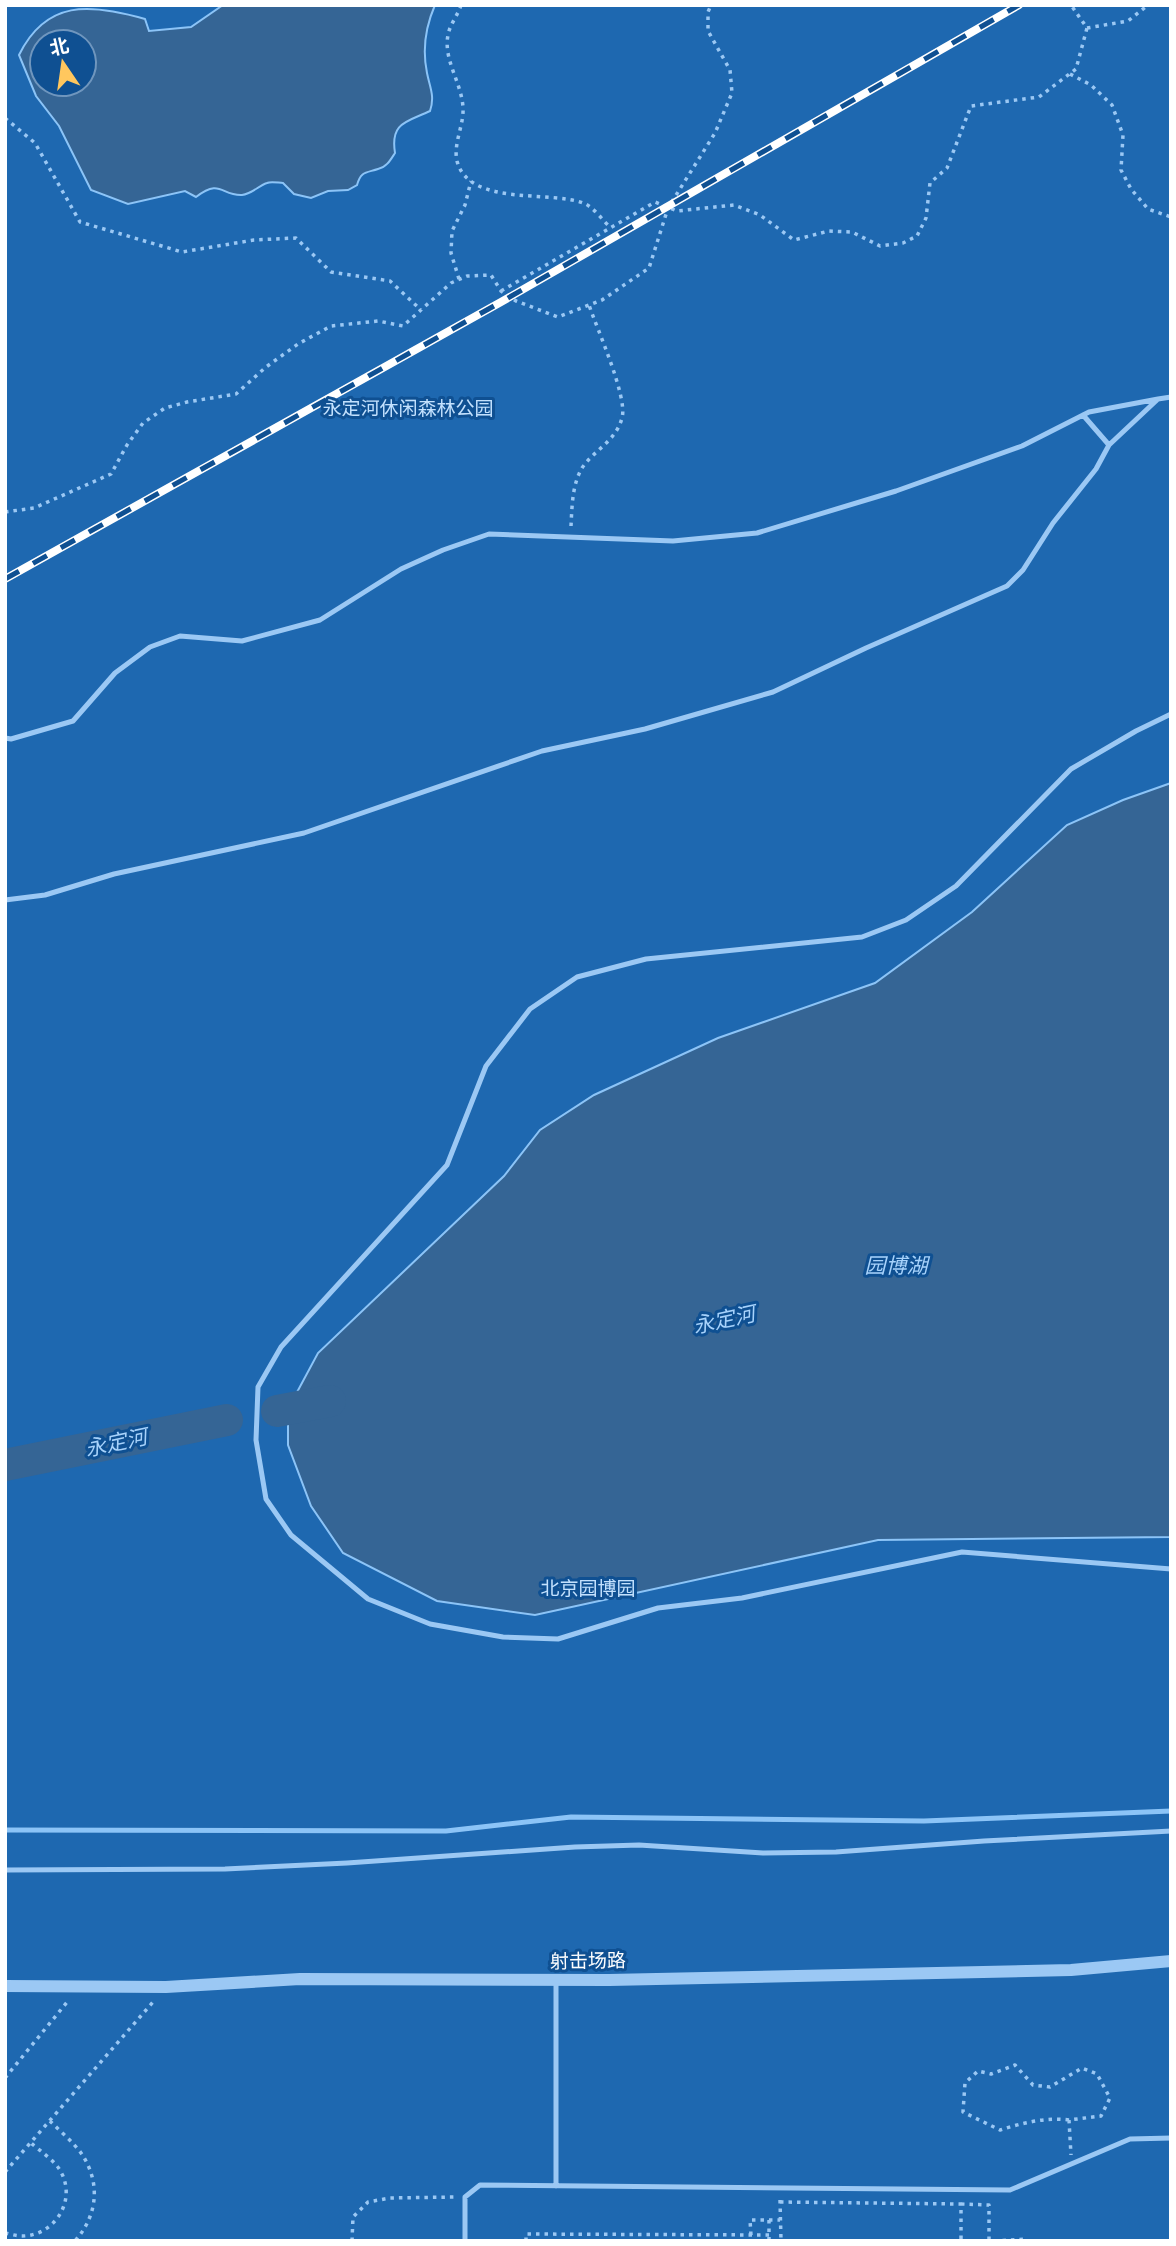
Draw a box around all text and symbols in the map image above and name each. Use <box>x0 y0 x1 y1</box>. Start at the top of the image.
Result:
north arrow <box>28 28 98 98</box>
text: 北 <box>47 34 71 60</box>
park label: 永定河休闲森林公园 <box>322 397 494 420</box>
water label: 园博湖 <box>865 1254 930 1278</box>
water label: 永定河 <box>691 1301 761 1338</box>
water label: 永定河 <box>83 1424 153 1461</box>
park label: 北京园博园 <box>540 1577 636 1600</box>
street label: 射击场路 <box>550 1949 626 1973</box>

